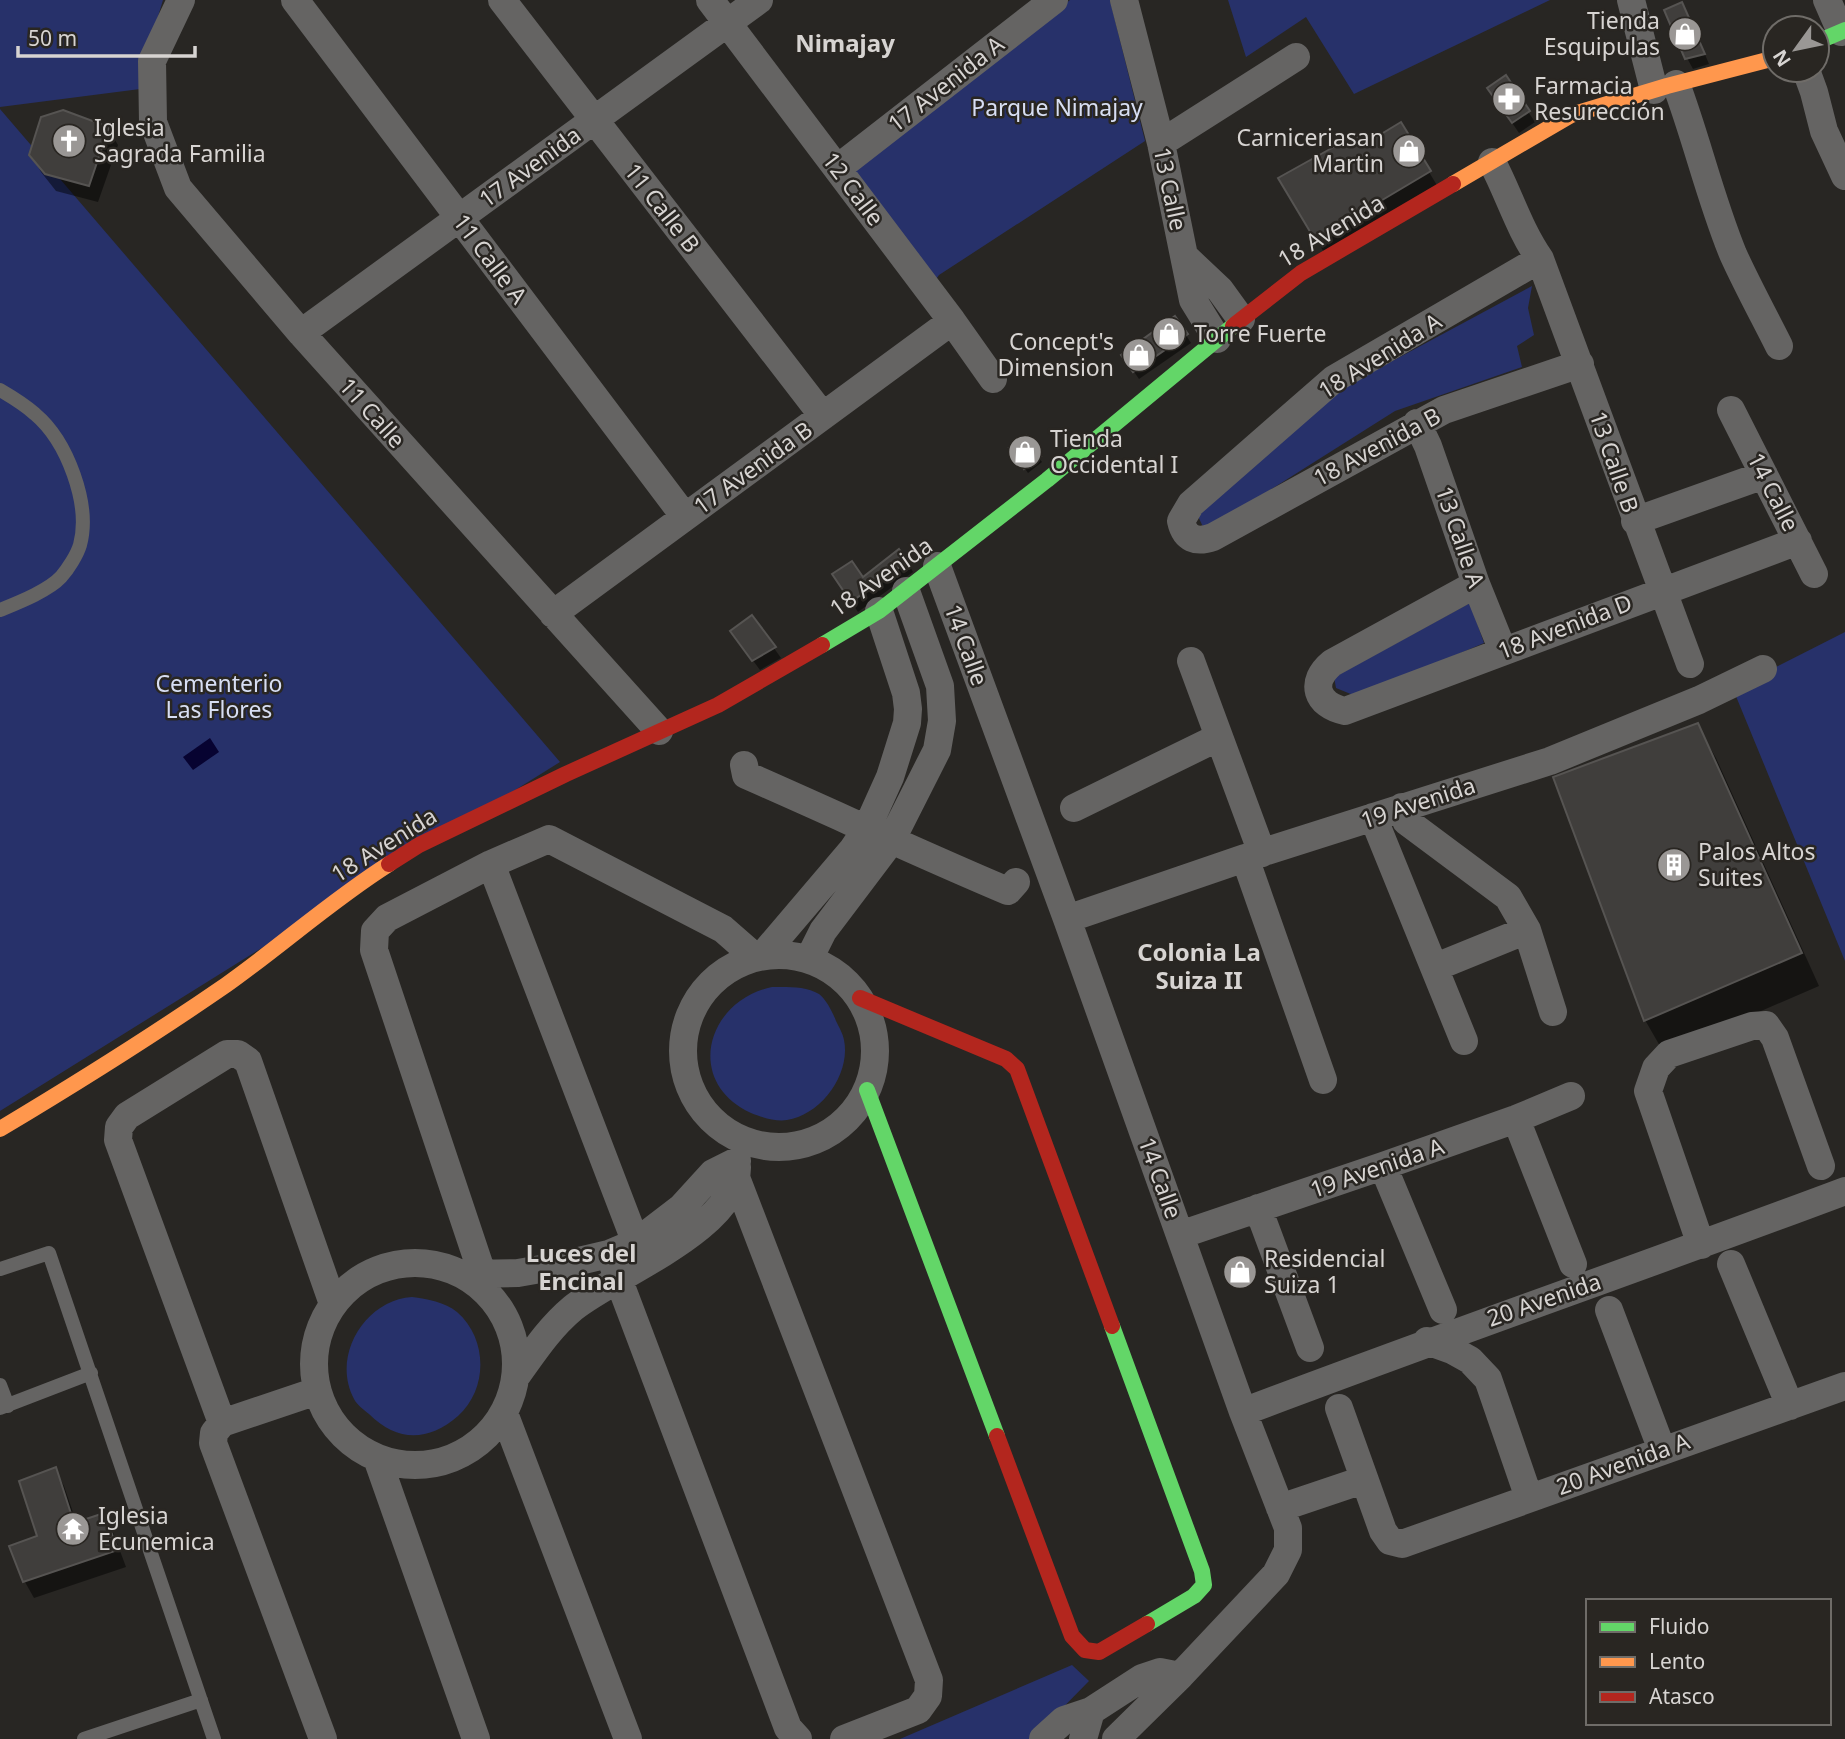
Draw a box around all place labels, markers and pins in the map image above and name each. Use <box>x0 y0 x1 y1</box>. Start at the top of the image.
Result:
place label: Tienda Esquipulas <box>1544 4 1660 62</box>
shop icon: Tienda Esquipulas <box>1666 15 1704 53</box>
place label: Farmacia Resurección <box>1534 69 1665 127</box>
pharmacy icon: Farmacia Resurección <box>1490 80 1528 118</box>
place label: Iglesia Sagrada Familia <box>94 111 266 169</box>
place label: Carniceriasan Martin <box>1236 121 1384 179</box>
church icon: Iglesia Sagrada Familia <box>50 122 88 160</box>
shop icon: Carniceriasan Martin <box>1390 132 1428 170</box>
shop icon: Torre Fuerte <box>1150 315 1188 353</box>
place label: Torre Fuerte <box>1194 317 1326 349</box>
place label: Concept's Dimension <box>998 325 1114 383</box>
shop icon: Concept's Dimension <box>1120 336 1158 374</box>
place label: Tienda Occidental I <box>1050 422 1178 480</box>
shop icon: Tienda Occidental I <box>1006 433 1044 471</box>
place label: Palos Altos Suites <box>1698 835 1816 893</box>
building icon: Palos Altos Suites <box>1655 846 1693 884</box>
place label: Residencial Suiza 1 <box>1264 1242 1385 1300</box>
shop icon: Residencial Suiza 1 <box>1221 1253 1259 1291</box>
place label: Iglesia Ecunemica <box>98 1499 215 1557</box>
temple icon: Iglesia Ecunemica <box>54 1510 92 1548</box>

